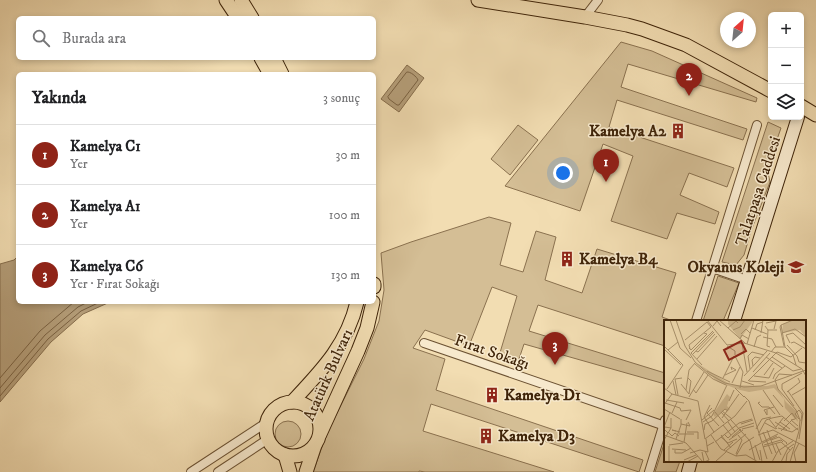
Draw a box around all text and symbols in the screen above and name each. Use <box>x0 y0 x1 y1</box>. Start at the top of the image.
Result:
north arrow <box>720 12 756 48</box>
map controls <box>768 12 804 120</box>
button: + <box>768 12 804 48</box>
search box <box>16 16 376 60</box>
icon: search <box>30 27 52 49</box>
text: Burada ara <box>62 29 126 48</box>
button: − <box>768 48 804 84</box>
pin: 2 <box>676 63 702 96</box>
button: layers <box>768 84 804 120</box>
text: Yakında <box>32 87 86 109</box>
text: 3 sonuç <box>323 90 360 106</box>
place label: Kamelya A2 <box>589 121 667 141</box>
building icon: Kamelya A2 <box>669 122 687 140</box>
street label: Talatpaşa Caddesi <box>731 134 785 248</box>
text: Kamelya C1 <box>70 137 141 156</box>
text: 1 <box>43 147 47 163</box>
text: 30 m <box>336 147 360 163</box>
pin: 1 <box>593 149 619 182</box>
text: Yer <box>70 156 88 172</box>
your location <box>553 163 573 183</box>
text: Kamelya A1 <box>70 197 140 216</box>
text: 2 <box>42 207 48 223</box>
text: 100 m <box>329 207 360 223</box>
text: Yer <box>70 216 88 232</box>
place label: Kamelya B4 <box>579 249 658 269</box>
building icon: Kamelya B4 <box>558 250 576 268</box>
text: Kamelya C6 <box>70 257 143 276</box>
place label: Okyanus Koleji <box>688 257 784 277</box>
school or university icon: Okyanus Koleji <box>787 258 805 276</box>
text: 3 <box>43 267 47 283</box>
text: 130 m <box>331 267 360 283</box>
text: Yer · Fırat Sokağı <box>70 276 160 292</box>
inset map <box>664 320 806 462</box>
street label: Atatürk Bulvarı <box>299 326 357 424</box>
street label: Fırat Sokağı <box>452 330 532 374</box>
pin: 3 <box>542 332 568 365</box>
place label: Kamelya D1 <box>504 385 581 405</box>
building icon: Kamelya D1 <box>483 386 501 404</box>
place label: Kamelya D3 <box>498 426 575 446</box>
building icon: Kamelya D3 <box>477 427 495 445</box>

